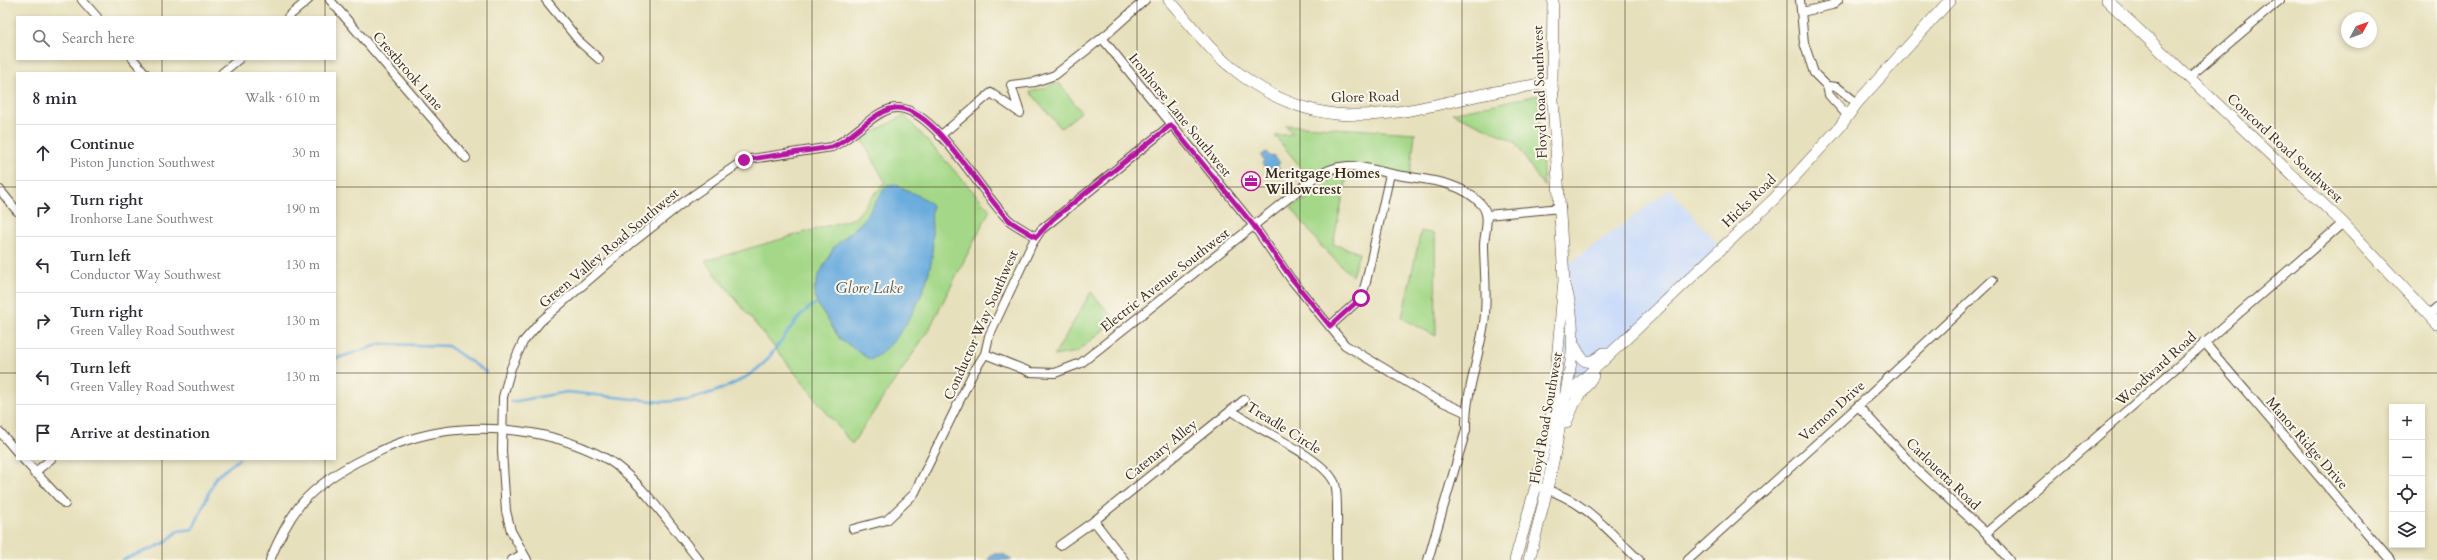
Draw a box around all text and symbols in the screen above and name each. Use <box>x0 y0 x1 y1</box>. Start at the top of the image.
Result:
north arrow <box>2341 12 2377 48</box>
search box <box>16 16 336 60</box>
street label: Floyd Road Southwest <box>1528 24 1552 159</box>
icon: search <box>30 27 52 49</box>
street label: Crestbrook Lane <box>368 27 448 115</box>
text: Search here <box>62 28 135 48</box>
street label: Ironhorse Lane Southwest <box>1124 49 1236 181</box>
text: 8 min <box>32 87 77 110</box>
street label: Glore Road <box>1331 87 1400 107</box>
text: Walk · 610 m <box>245 89 320 107</box>
street label: Concord Road Southwest <box>2223 89 2348 207</box>
text: Continue <box>70 134 135 154</box>
icon: ahead <box>32 142 54 164</box>
text: 30 m <box>292 144 320 162</box>
route end <box>735 151 753 169</box>
text: Piston Junction Southwest <box>70 154 215 172</box>
place label: Meritgage Homes Willowcrest <box>1264 164 1380 199</box>
office icon: Meritgage Homes Willowcrest <box>1240 170 1262 192</box>
street label: Hicks Road <box>1718 170 1781 232</box>
street label: Green Valley Road Southwest <box>535 183 683 312</box>
text: Turn right <box>70 190 143 210</box>
icon: right <box>32 198 54 220</box>
text: 190 m <box>286 200 320 218</box>
text: Ironhorse Lane Southwest <box>70 210 213 228</box>
street label: Electric Avenue Southwest <box>1097 223 1234 336</box>
text: Turn left <box>70 246 131 266</box>
street label: Conductor Way Southwest <box>939 246 1023 403</box>
icon: left <box>32 254 54 276</box>
text: 130 m <box>286 256 320 274</box>
text: Conductor Way Southwest <box>70 266 221 284</box>
water label: Glore Lake <box>836 278 903 298</box>
route start <box>1352 289 1370 307</box>
text: Turn right <box>70 302 143 322</box>
icon: right <box>32 310 54 332</box>
text: 130 m <box>286 312 320 330</box>
text: Green Valley Road Southwest <box>70 322 235 340</box>
street label: Woodward Road <box>2111 327 2201 411</box>
street label: Floyd Road Southwest <box>1525 350 1567 485</box>
text: Turn left <box>70 358 131 378</box>
icon: left <box>32 366 54 388</box>
text: 130 m <box>286 368 320 386</box>
street label: Vernon Drive <box>1795 376 1869 446</box>
text: Green Valley Road Southwest <box>70 378 235 396</box>
street label: Manor Ridge Drive <box>2262 393 2352 493</box>
street label: Treadle Circle <box>1243 397 1325 459</box>
map controls <box>2389 404 2425 548</box>
button: + <box>2389 404 2425 440</box>
street label: Catenary Alley <box>1121 414 1202 485</box>
icon: arrive <box>32 422 54 444</box>
text: Arrive at destination <box>70 423 210 443</box>
street label: Carlouetta Road <box>1902 434 1985 515</box>
button: − <box>2389 440 2425 476</box>
button: locate <box>2389 476 2425 512</box>
button: layers <box>2389 512 2425 548</box>

